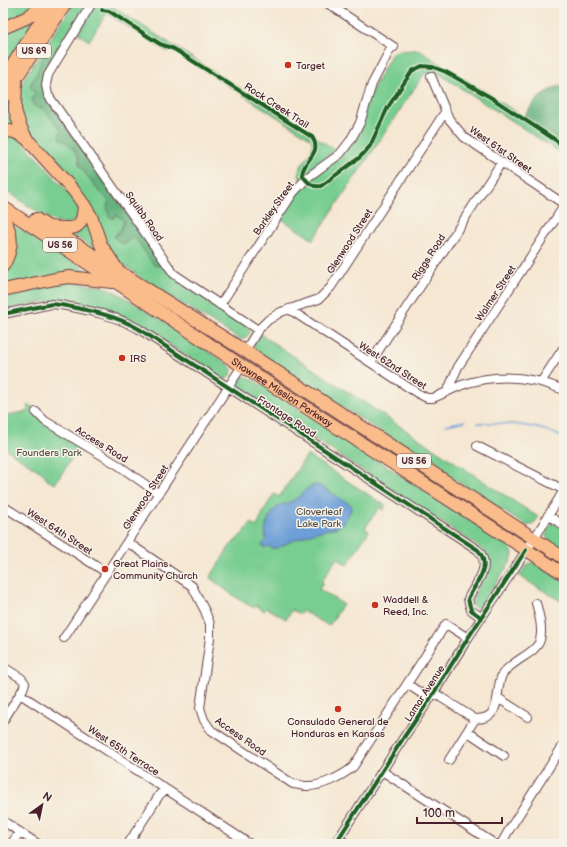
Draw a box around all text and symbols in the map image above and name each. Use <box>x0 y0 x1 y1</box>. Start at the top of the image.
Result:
road number: US 69 <box>17 44 51 58</box>
marker: Target <box>283 60 293 70</box>
place label: Target <box>296 60 325 72</box>
street label: Rock Creek Trail <box>242 81 311 131</box>
street label: West 61st Street <box>467 124 534 176</box>
street label: Barkley Street <box>251 179 297 238</box>
street label: Squibb Road <box>123 189 166 244</box>
street label: Glenwood Street <box>324 207 375 276</box>
street label: Riggs Road <box>409 232 448 283</box>
road number: US 56 <box>43 238 77 252</box>
street label: Walmer Street <box>473 263 518 324</box>
street label: West 62nd Street <box>356 339 429 392</box>
marker: IRS <box>117 353 127 363</box>
place label: IRS <box>130 353 146 365</box>
street label: Shawnee Mission Parkway <box>229 356 335 430</box>
street label: Frontage Road <box>255 393 318 440</box>
street label: Access Road <box>73 424 130 466</box>
park label: Founders Park <box>16 447 82 459</box>
road number: US 56 <box>397 454 431 468</box>
street label: Glenwood Street <box>120 463 171 532</box>
street label: West 64th Street <box>24 506 95 558</box>
park label: Cloverleaf Lake Park <box>296 506 342 530</box>
place label: Great Plains Community Church <box>113 558 198 582</box>
marker: Great Plains Community Church <box>100 564 110 574</box>
place label: Waddell & Reed, Inc. <box>383 594 429 618</box>
marker: Waddell & Reed, Inc. <box>370 600 380 610</box>
street label: Lamar Avenue <box>402 663 448 724</box>
marker: Consulado General de Honduras en Kansas <box>333 704 343 714</box>
street label: Access Road <box>213 715 268 759</box>
place label: Consulado General de Honduras en Kansas <box>287 716 389 740</box>
street label: West 65th Terrace <box>85 723 162 778</box>
north arrow <box>22 785 62 825</box>
text: N <box>40 789 54 805</box>
scale bar <box>417 799 502 825</box>
text: 100 m <box>423 806 455 821</box>

